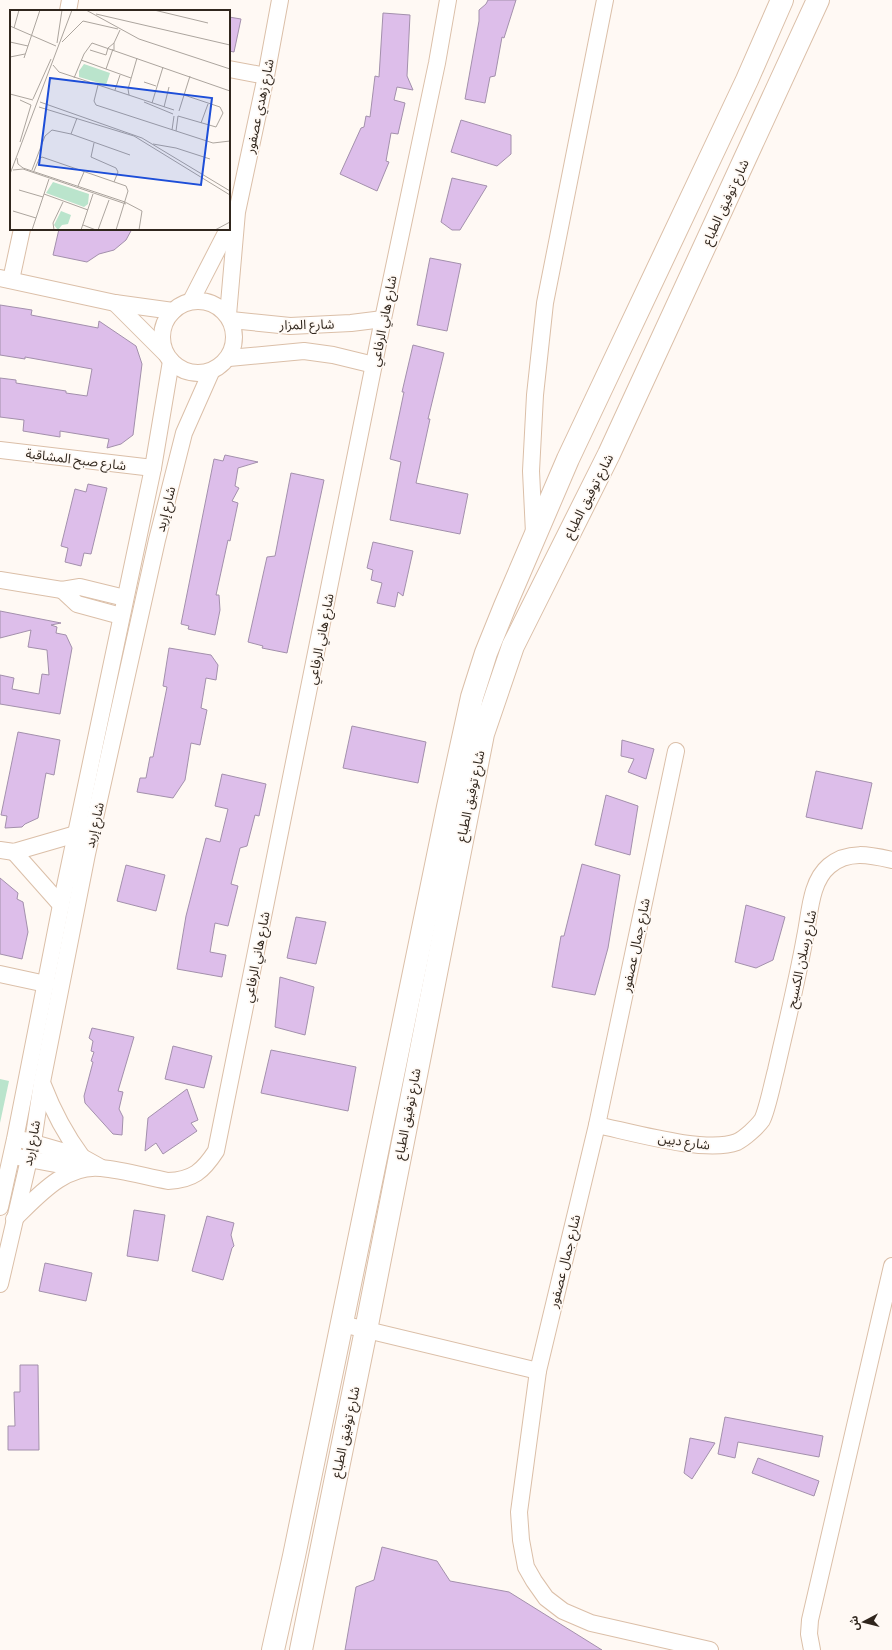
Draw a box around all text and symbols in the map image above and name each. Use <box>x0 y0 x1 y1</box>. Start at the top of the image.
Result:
inset map <box>10 10 230 230</box>
street label: شارع زهدي عصفور <box>242 58 280 156</box>
street label: شارع توفيق الطباع <box>699 157 755 249</box>
street label: شارع هاني الرفاعي <box>367 274 403 368</box>
street label: شارع المزار <box>278 317 335 335</box>
street label: شارع صبح المشاقبة <box>24 446 127 476</box>
street label: شارع توفيق الطباع <box>561 451 619 542</box>
street label: شارع إربد <box>153 485 181 534</box>
street label: شارع هاني الرفاعي <box>304 592 340 686</box>
street label: شارع توفيق الطباع <box>453 749 490 844</box>
street label: شارع إربد <box>82 801 110 850</box>
street label: شارع جمال عصفور <box>618 897 656 995</box>
street label: شارع رسلان الكسيح <box>784 909 822 1010</box>
street label: شارع هاني الرفاعي <box>240 910 276 1004</box>
street label: شارع توفيق الطباع <box>391 1067 427 1162</box>
street label: شارع إربد <box>20 1119 46 1168</box>
street label: شارع دبين <box>657 1130 711 1156</box>
street label: شارع جمال عصفور <box>545 1213 586 1311</box>
street label: شارع توفيق الطباع <box>328 1385 365 1480</box>
north arrow <box>844 1602 884 1642</box>
text: ش <box>847 1615 862 1631</box>

